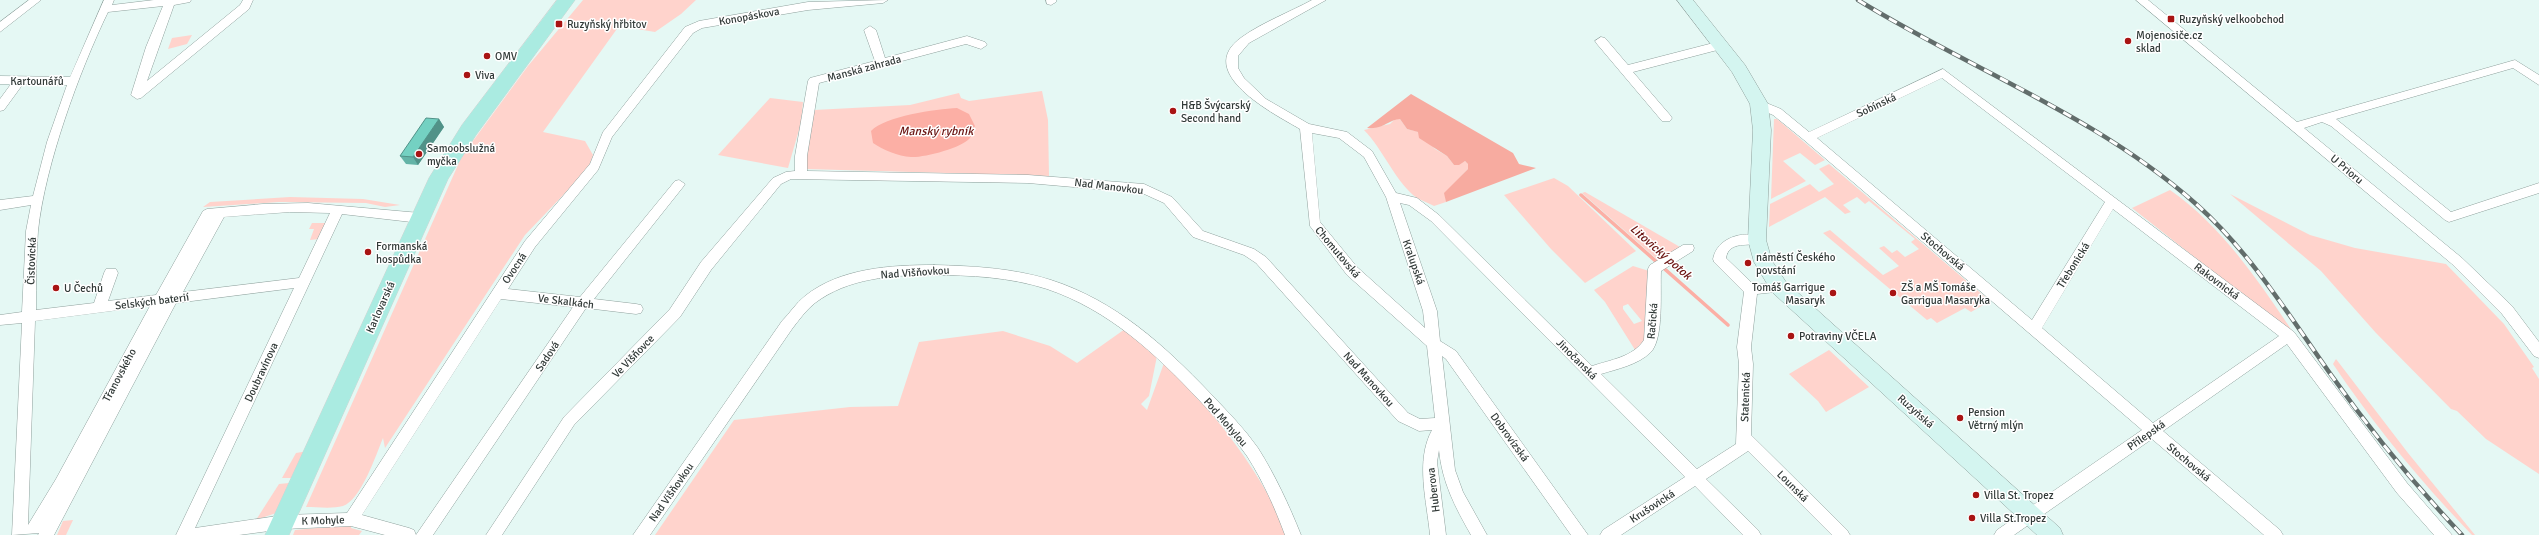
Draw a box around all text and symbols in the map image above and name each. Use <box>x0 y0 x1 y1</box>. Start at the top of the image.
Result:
street label: Konopáskova <box>718 5 781 28</box>
place label: Ruzyňský velkoobchod <box>2179 13 2284 26</box>
marker: Ruzyňský velkoobchod <box>2166 14 2176 24</box>
place label: Ruzyňský hřbitov <box>567 18 646 31</box>
marker: Ruzyňský hřbitov <box>554 19 564 29</box>
place label: Mojenosiče.cz sklad <box>2136 29 2202 55</box>
marker: Mojenosiče.cz sklad <box>2123 36 2133 46</box>
place label: OMV <box>495 50 518 63</box>
marker: OMV <box>482 51 492 61</box>
street label: Manská zahrada <box>826 52 903 85</box>
place label: Viva <box>475 69 495 82</box>
marker: Viva <box>462 70 472 80</box>
street label: Kartounářů <box>10 75 64 88</box>
street label: Sobínská <box>1854 90 1899 120</box>
place label: H&B Švýcarský Second hand <box>1181 98 1251 125</box>
marker: H&B Švýcarský Second hand <box>1168 106 1178 116</box>
water label: Manský rybník <box>899 124 974 139</box>
place label: Samoobslužná myčka <box>427 142 496 168</box>
marker: Samoobslužná myčka <box>414 149 424 159</box>
street label: U Prioru <box>2328 152 2366 187</box>
street label: Nad Manovkou <box>1074 176 1144 197</box>
water label: Litovický potok <box>1627 222 1695 284</box>
street label: Chomutovská <box>1312 224 1363 281</box>
street label: Stochovská <box>1918 229 1968 274</box>
street label: Čistovická <box>23 236 39 285</box>
street label: Kralupská <box>1400 238 1427 287</box>
place label: Formanská hospůdka <box>376 240 428 266</box>
street label: Třebonická <box>2054 240 2093 291</box>
marker: Formanská hospůdka <box>363 247 373 257</box>
street label: Ovocná <box>499 250 530 286</box>
place label: náměstí Českého povstání <box>1756 250 1836 277</box>
marker: náměstí Českého povstání <box>1743 258 1753 268</box>
street label: Rakovnická <box>2192 260 2242 303</box>
street label: Nad Višňovkou <box>880 264 950 281</box>
street label: Karlovarská <box>363 279 398 335</box>
place label: ZŠ a MŠ Tomáše Garrigua Masaryka <box>1901 280 1991 307</box>
place label: U Čechů <box>64 281 103 295</box>
place label: Tomáš Garrigue Masaryk <box>1752 281 1825 307</box>
marker: U Čechů <box>51 283 61 293</box>
marker: Tomáš Garrigue Masaryk <box>1828 288 1838 298</box>
marker: ZŠ a MŠ Tomáše Garrigua Masaryka <box>1888 288 1898 298</box>
street label: Selských baterií <box>114 291 190 312</box>
street label: Ve Skalkách <box>537 292 595 311</box>
street label: Račická <box>1644 302 1661 340</box>
place label: Potraviny VČELA <box>1799 329 1877 343</box>
marker: Potraviny VČELA <box>1786 331 1796 341</box>
street label: Ve Višňovce <box>610 332 657 381</box>
street label: Jinočanská <box>1554 336 1600 383</box>
street label: Sadová <box>533 338 562 374</box>
street label: Doubravínova <box>242 340 281 404</box>
street label: Třanovského <box>100 346 139 404</box>
street label: Nad Manovkou <box>1341 349 1397 409</box>
street label: Statenická <box>1738 371 1753 422</box>
street label: Ruzyňská <box>1895 392 1937 431</box>
street label: Pod Mohylou <box>1201 395 1250 449</box>
place label: Pension Větrný mlýn <box>1968 406 2024 432</box>
street label: Dobrovízská <box>1488 410 1532 464</box>
marker: Pension Větrný mlýn <box>1955 413 1965 423</box>
street label: Přílepská <box>2125 417 2168 453</box>
street label: Stochovská <box>2164 440 2214 485</box>
street label: Nad Višňovkou <box>646 460 697 524</box>
street label: Huberova <box>1424 467 1443 513</box>
street label: Lounská <box>1774 468 1811 505</box>
street label: Krušovická <box>1627 487 1678 526</box>
place label: Villa St. Tropez <box>1984 489 2054 502</box>
marker: Villa St. Tropez <box>1971 490 1981 500</box>
place label: Villa St.Tropez <box>1980 512 2046 525</box>
street label: K Mohyle <box>301 513 345 528</box>
marker: Villa St.Tropez <box>1967 513 1977 523</box>

